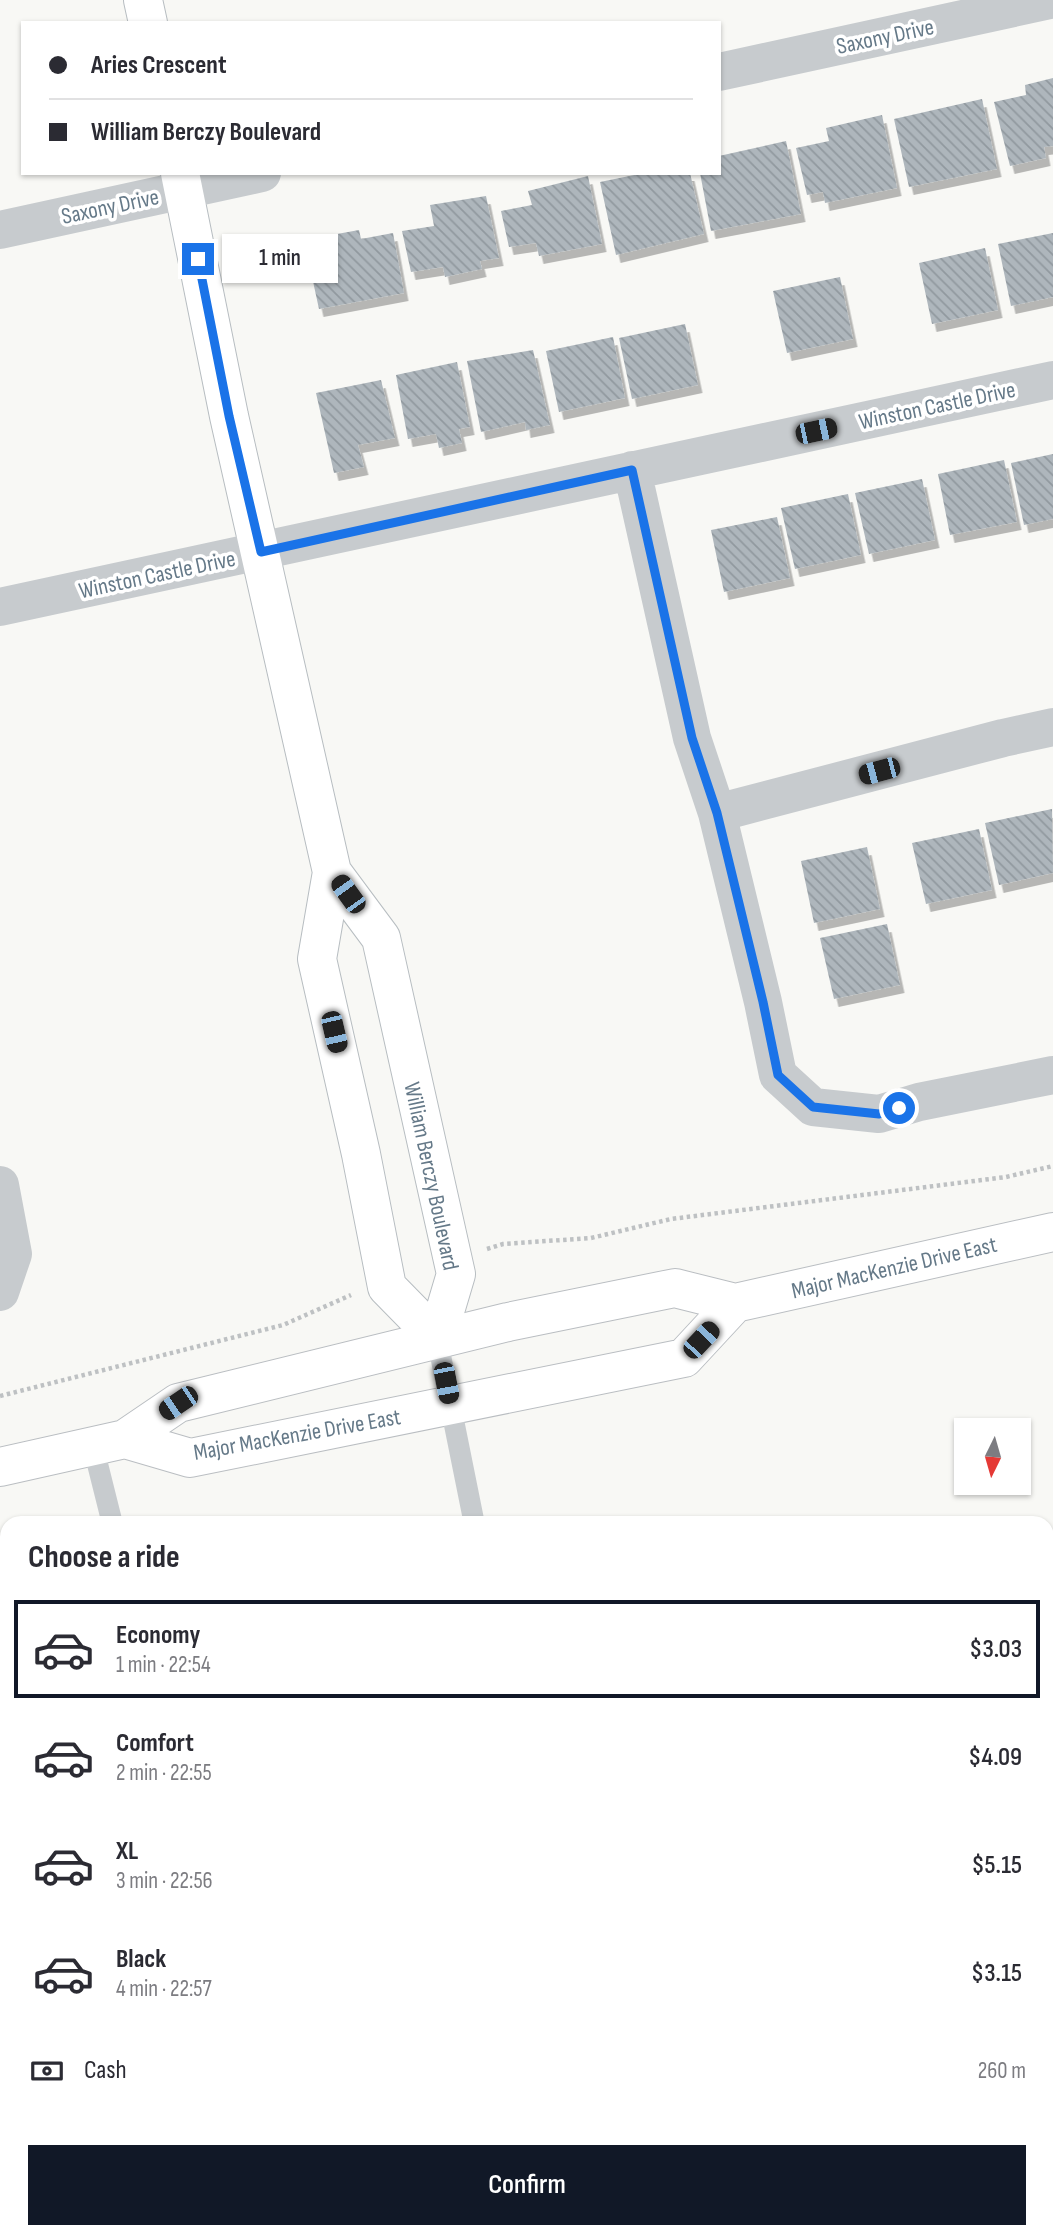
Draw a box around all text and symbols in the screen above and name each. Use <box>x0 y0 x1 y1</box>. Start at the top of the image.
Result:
street label: Saxony Drive <box>834 13 937 61</box>
text: Aries Crescent <box>91 50 227 81</box>
text: William Berczy Boulevard <box>91 117 321 148</box>
street label: Saxony Drive <box>59 183 162 231</box>
callout: 1 min <box>222 234 338 284</box>
route end <box>182 243 214 275</box>
text: 1 min <box>259 244 301 272</box>
street label: Winston Castle Drive <box>856 376 1018 436</box>
car <box>794 416 839 446</box>
street label: Winston Castle Drive <box>76 545 238 605</box>
car <box>856 755 903 787</box>
car <box>328 871 369 917</box>
car <box>320 1009 349 1055</box>
street label: William Berczy Boulevard <box>397 1080 465 1273</box>
route start <box>883 1092 915 1124</box>
street label: Major MacKenzie Drive East <box>789 1231 1000 1305</box>
car <box>679 1317 724 1363</box>
car <box>432 1360 461 1406</box>
car <box>155 1383 202 1423</box>
street label: Major MacKenzie Drive East <box>191 1403 403 1467</box>
north arrow <box>954 1418 1031 1494</box>
map controls <box>954 1418 1031 1495</box>
text: Choose a ride <box>28 1538 180 1577</box>
icon: car <box>32 1618 95 1681</box>
text: Economy <box>116 1620 200 1651</box>
text: $3.03 <box>969 1634 1022 1665</box>
text: 1 min · 22:54 <box>116 1651 211 1679</box>
icon: car <box>32 1726 95 1789</box>
text: Comfort <box>116 1728 194 1759</box>
text: $4.09 <box>968 1742 1022 1773</box>
text: 2 min · 22:55 <box>116 1759 212 1787</box>
icon: car <box>32 1834 95 1897</box>
text: XL <box>116 1836 138 1867</box>
text: $5.15 <box>971 1850 1022 1881</box>
text: 3 min · 22:56 <box>116 1867 213 1895</box>
icon: car <box>32 1942 95 2005</box>
text: Black <box>116 1944 166 1975</box>
text: $3.15 <box>971 1958 1022 1989</box>
text: 4 min · 22:57 <box>116 1975 212 2003</box>
icon: cash <box>28 2052 66 2090</box>
text: Cash <box>84 2055 127 2086</box>
text: 260 m <box>978 2057 1026 2085</box>
button: Confirm <box>28 2145 1026 2225</box>

